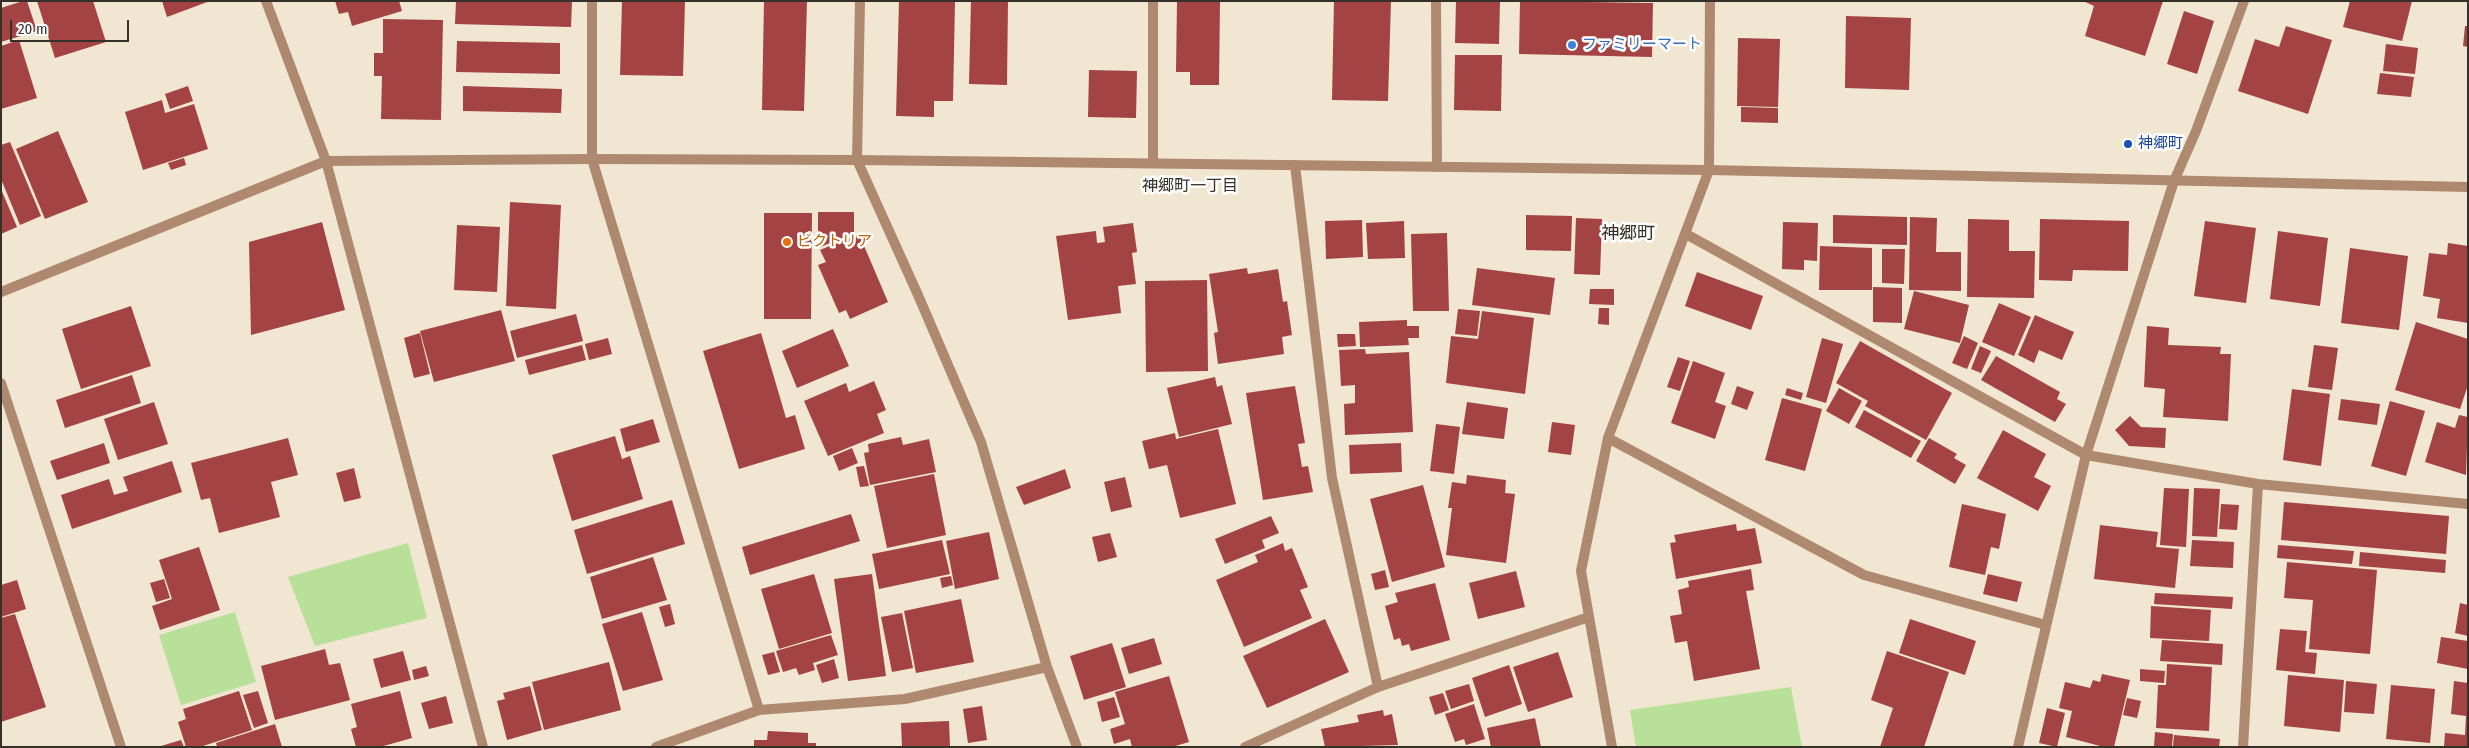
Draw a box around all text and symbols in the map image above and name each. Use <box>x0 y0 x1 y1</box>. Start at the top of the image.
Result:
scale bar <box>12 10 131 42</box>
text: 20 m <box>18 20 48 38</box>
place label: ファミリーマート <box>1582 36 1702 54</box>
marker: ファミリーマート <box>1566 39 1578 51</box>
place label: 神郷町 <box>2138 135 2183 153</box>
marker: 神郷町 <box>2122 138 2134 150</box>
district label: 神郷町一丁目 <box>1142 177 1238 197</box>
district label: 神郷町 <box>1601 223 1655 245</box>
place label: ビクトリア <box>797 233 872 251</box>
marker: ビクトリア <box>781 236 793 248</box>

